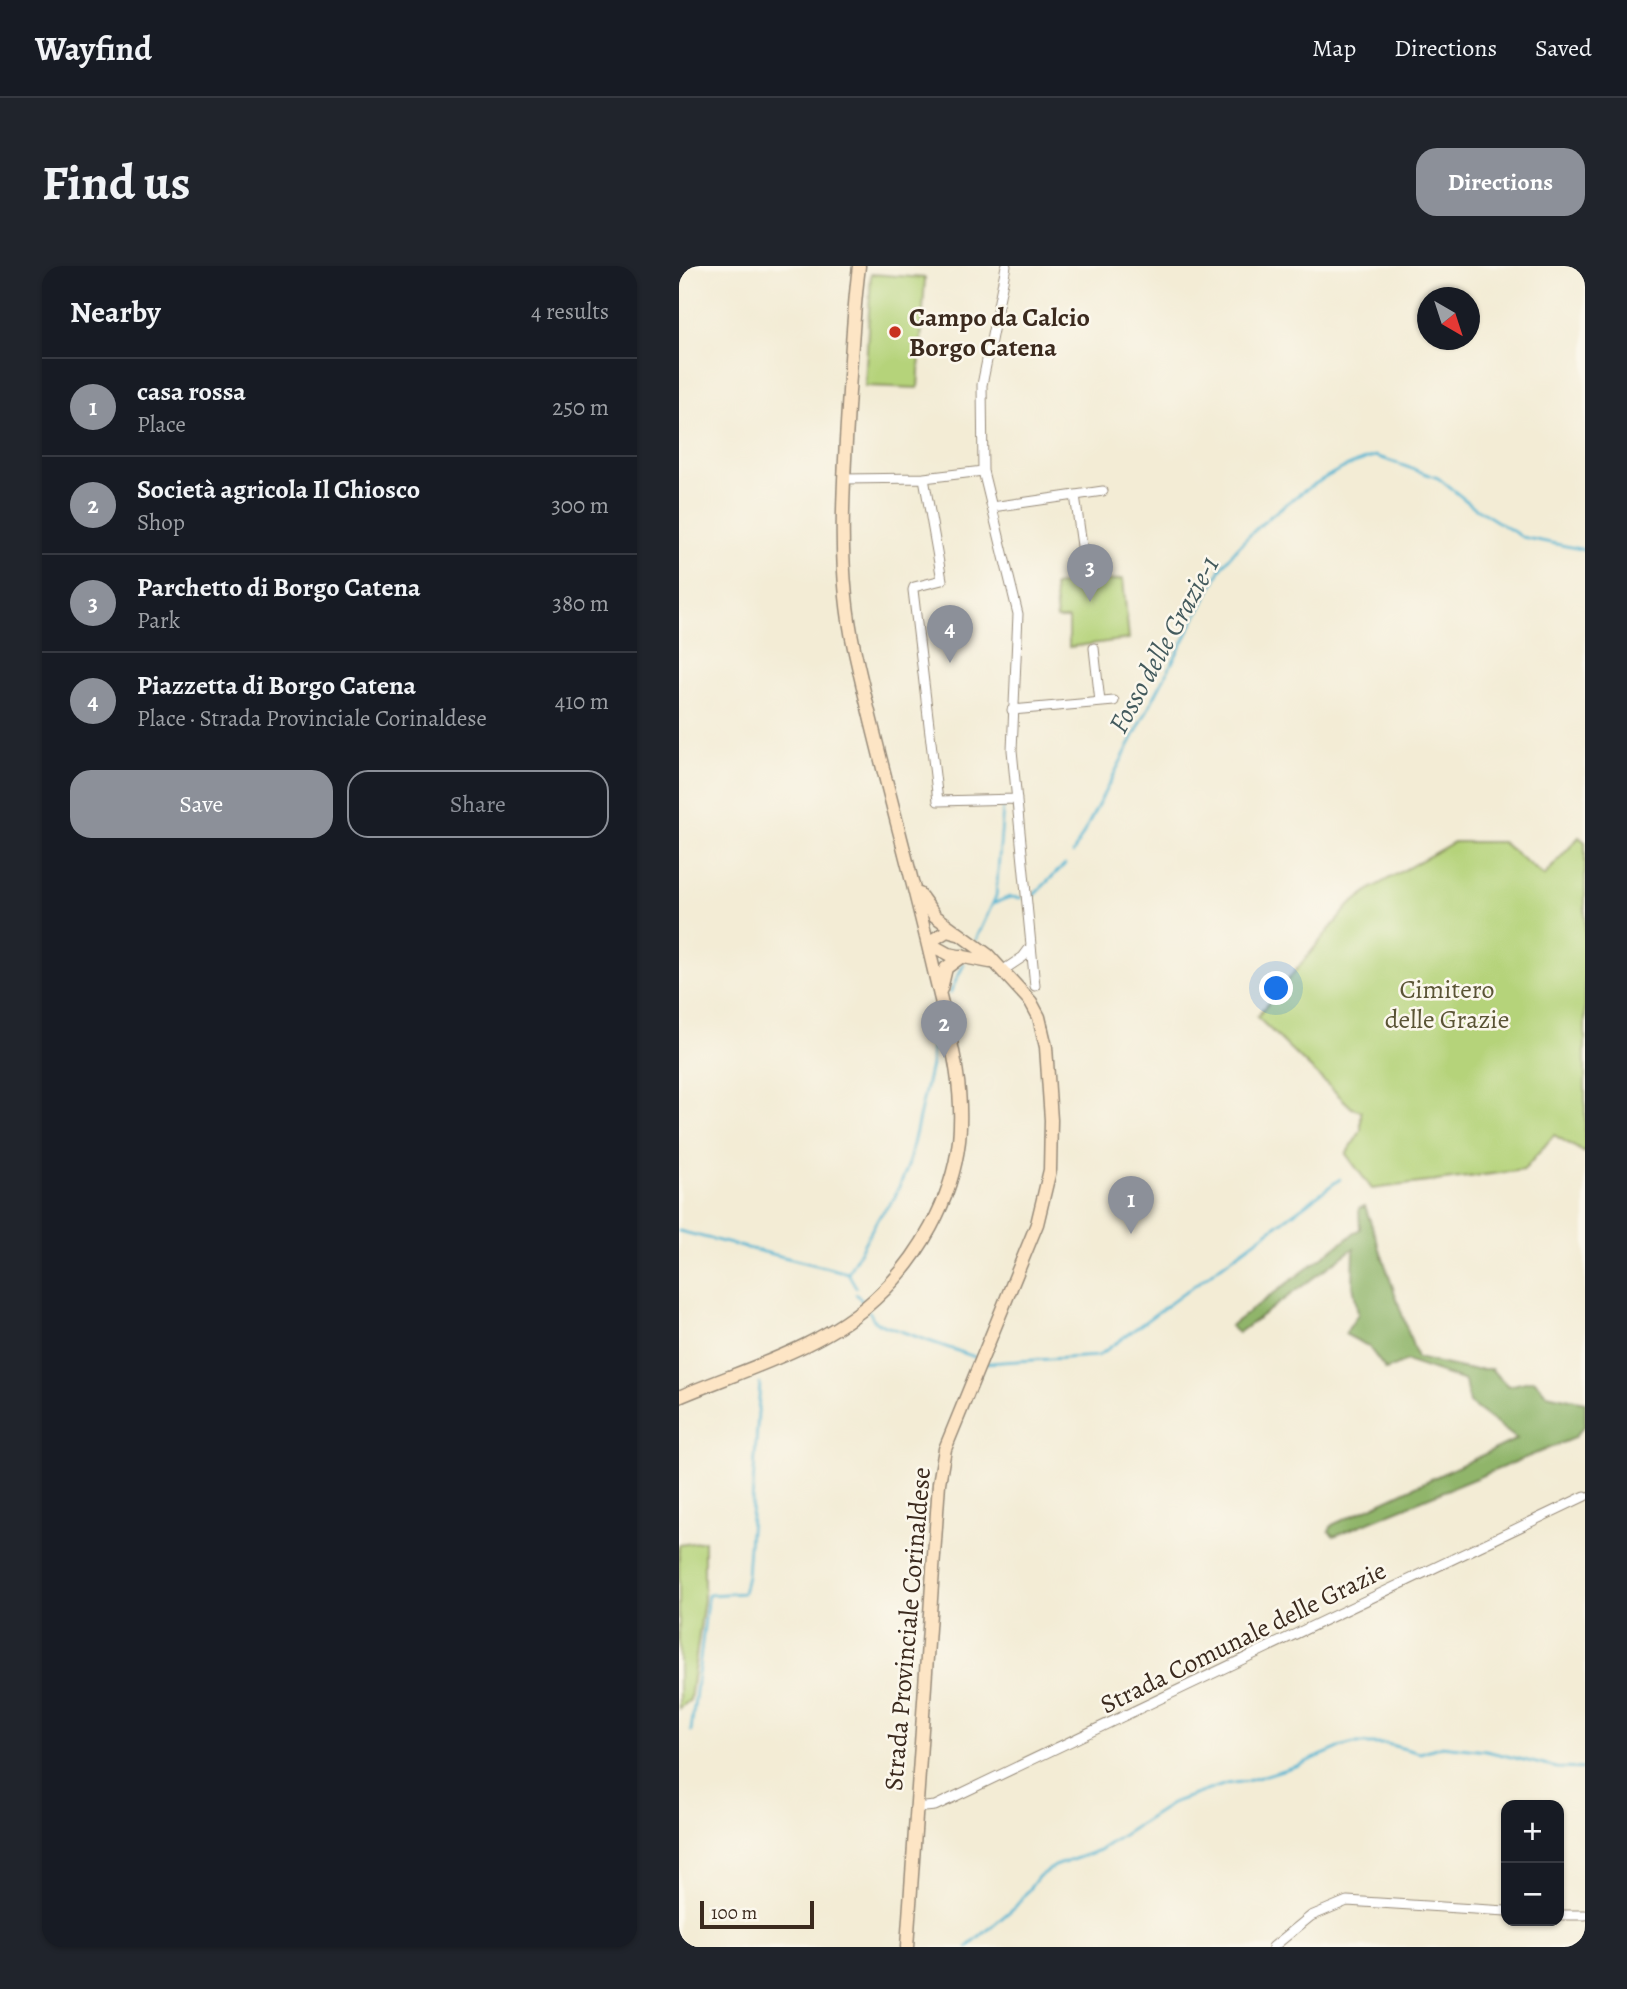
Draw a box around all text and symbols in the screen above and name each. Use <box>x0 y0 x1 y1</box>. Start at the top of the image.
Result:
text: Wayfind <box>35 26 152 71</box>
text: Map <box>1312 32 1356 64</box>
text: Directions <box>1394 32 1497 64</box>
text: Saved <box>1535 32 1592 64</box>
button: Directions <box>1416 148 1585 216</box>
text: Find us <box>42 149 190 216</box>
north arrow <box>1417 287 1480 350</box>
text: Nearby <box>70 292 161 332</box>
text: 4 results <box>531 296 609 327</box>
place label: Campo da Calcio Borgo Catena <box>909 300 1090 365</box>
marker: Campo da Calcio Borgo Catena <box>887 324 903 340</box>
text: casa rossa <box>137 374 246 409</box>
text: 1 <box>89 392 97 423</box>
text: 250 m <box>552 392 609 423</box>
text: Place <box>137 409 186 440</box>
text: Società agricola Il Chiosco <box>137 472 420 507</box>
text: 2 <box>87 490 99 521</box>
text: 300 m <box>551 490 609 521</box>
text: Shop <box>137 507 185 538</box>
pin: 3 <box>1067 544 1113 602</box>
water label: Fosso delle Grazie-1 <box>1099 549 1228 740</box>
text: Parchetto di Borgo Catena <box>137 570 421 605</box>
text: 3 <box>88 588 98 619</box>
text: 380 m <box>552 588 609 619</box>
text: Park <box>137 605 180 636</box>
pin: 4 <box>927 605 973 663</box>
text: Piazzetta di Borgo Catena <box>137 668 416 703</box>
text: 4 <box>88 686 98 717</box>
text: 410 m <box>555 686 609 717</box>
text: Place · Strada Provinciale Corinaldese <box>137 703 487 734</box>
button: Save <box>70 770 333 838</box>
button: Share <box>347 770 609 838</box>
your location <box>1259 971 1293 1005</box>
park label: Cimitero delle Grazie <box>1385 972 1509 1037</box>
pin: 2 <box>921 1000 967 1058</box>
pin: 1 <box>1108 1176 1154 1234</box>
street label: Strada Provinciale Corinaldese <box>876 1466 939 1792</box>
street label: Strada Comunale delle Grazie <box>1094 1553 1392 1722</box>
map controls <box>1501 1800 1564 1926</box>
button: + <box>1501 1800 1564 1863</box>
button: − <box>1501 1863 1564 1926</box>
scale bar <box>700 1898 814 1930</box>
text: 100 m <box>711 1900 757 1926</box>

